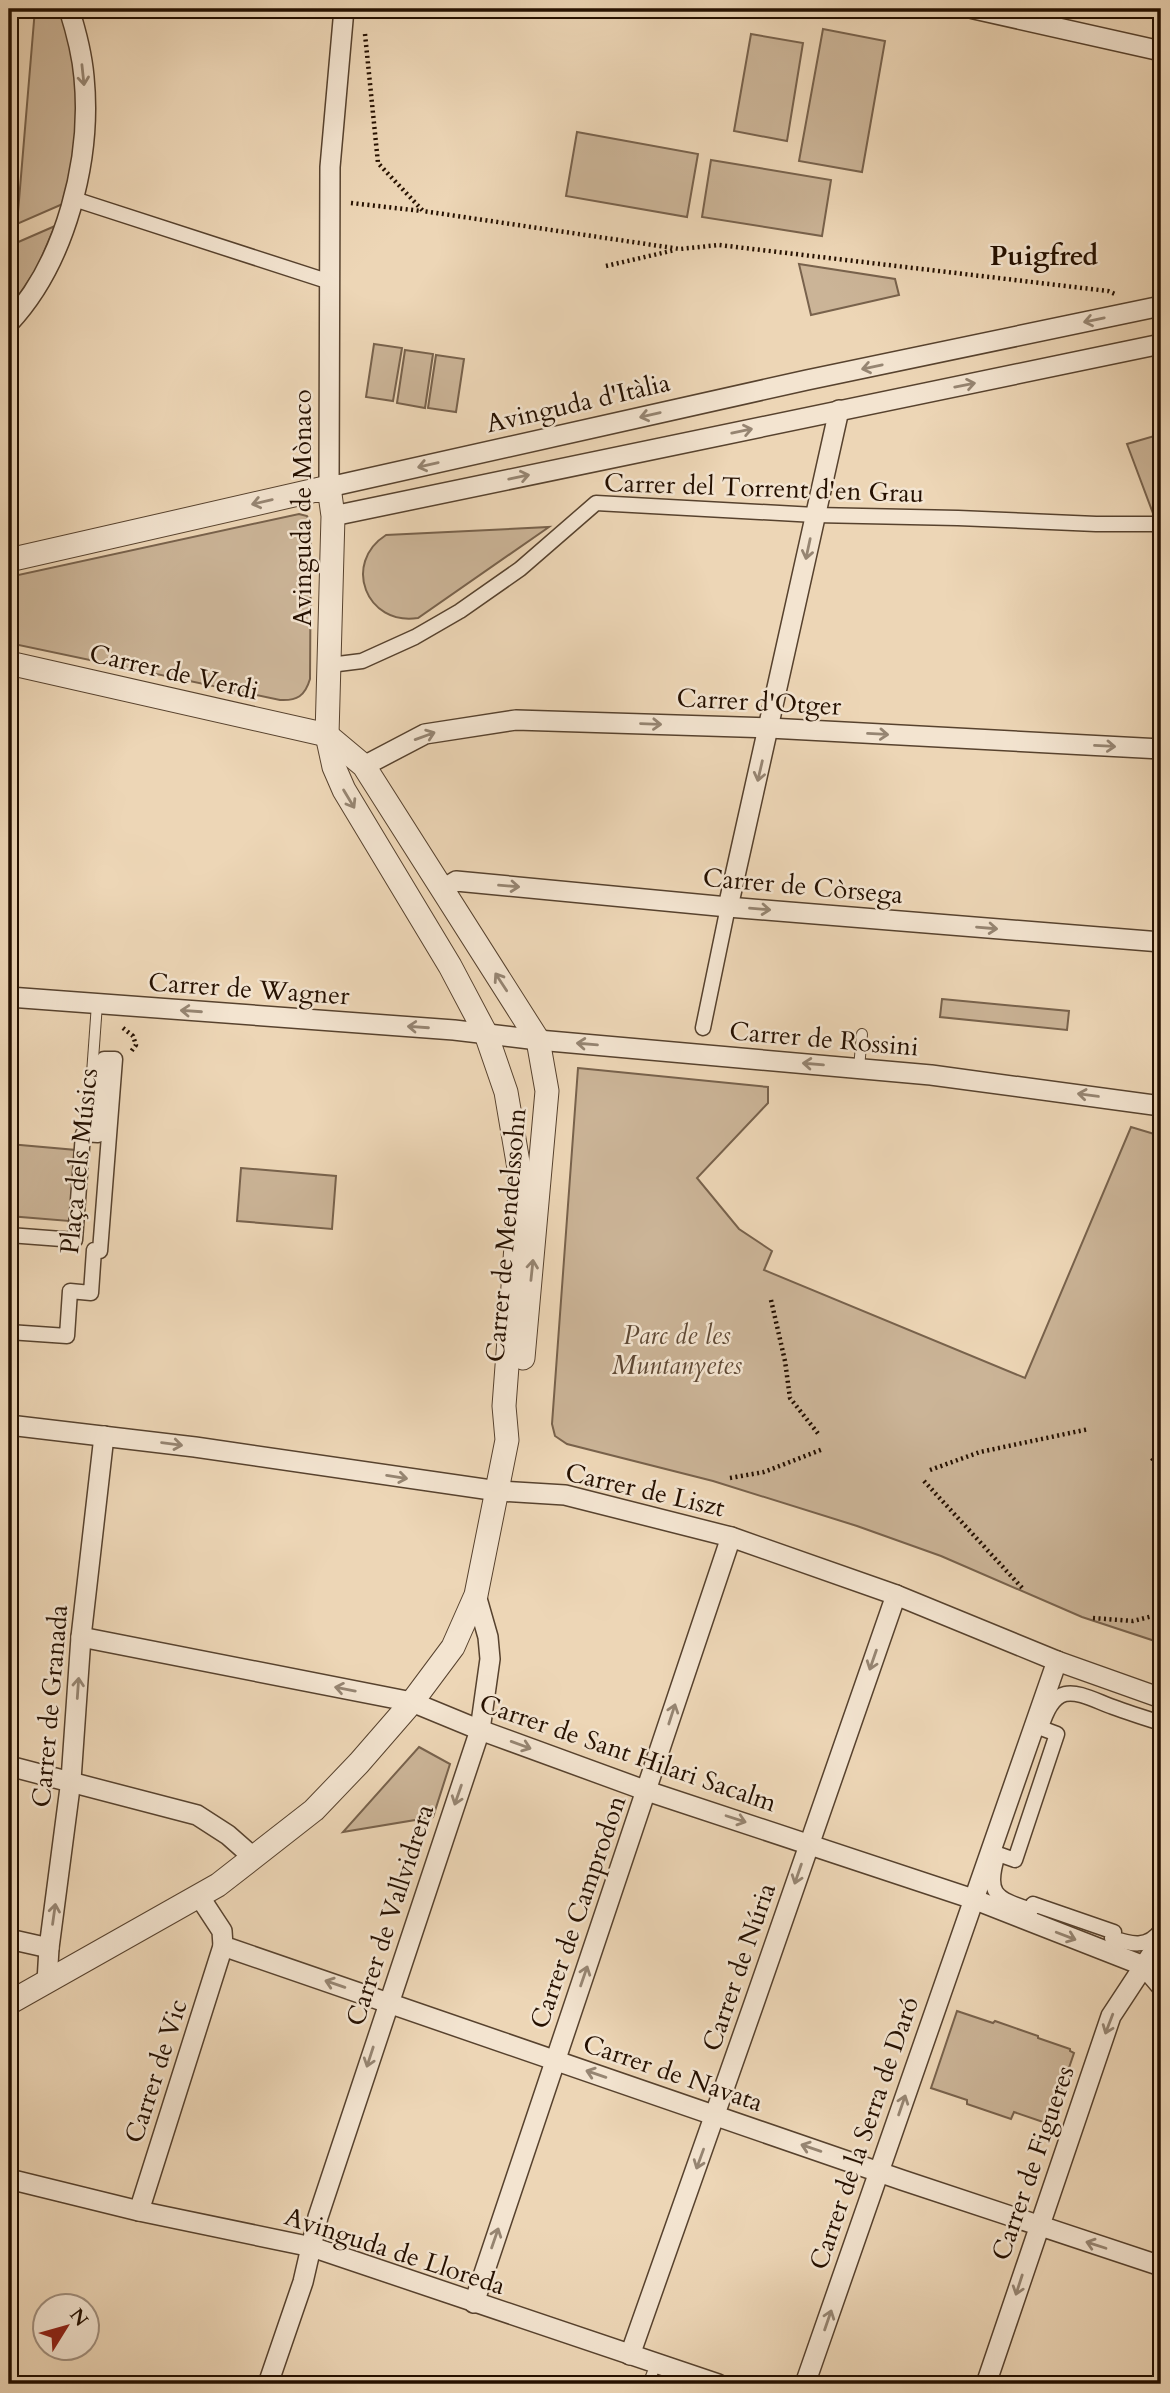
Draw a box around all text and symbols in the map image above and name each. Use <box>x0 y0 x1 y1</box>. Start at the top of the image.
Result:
one-way arrow <box>77 63 90 86</box>
district label: Puigfred <box>990 237 1098 275</box>
one-way arrow <box>1083 313 1106 327</box>
one-way arrow <box>861 360 884 374</box>
street label: Avinguda d'Itàlia <box>483 365 673 441</box>
one-way arrow <box>953 378 976 392</box>
street label: Avinguda de Mònaco <box>285 389 320 627</box>
one-way arrow <box>639 409 662 423</box>
one-way arrow <box>730 423 753 437</box>
one-way arrow <box>417 458 440 472</box>
street label: Carrer del Torrent d'en Grau <box>603 465 925 511</box>
one-way arrow <box>507 470 530 484</box>
one-way arrow <box>251 496 274 509</box>
one-way arrow <box>800 537 814 560</box>
street label: Carrer de Verdi <box>86 636 262 708</box>
street label: Carrer d'Otger <box>676 680 843 724</box>
one-way arrow <box>639 717 662 730</box>
one-way arrow <box>866 728 889 741</box>
one-way arrow <box>414 729 435 741</box>
one-way arrow <box>1093 740 1116 753</box>
one-way arrow <box>752 759 766 782</box>
one-way arrow <box>343 788 357 808</box>
street label: Carrer de Còrsega <box>701 860 905 912</box>
one-way arrow <box>497 880 520 893</box>
one-way arrow <box>748 903 771 916</box>
one-way arrow <box>975 922 998 935</box>
street label: Carrer de Wagner <box>147 965 351 1014</box>
one-way arrow <box>493 973 507 993</box>
one-way arrow <box>181 1004 203 1017</box>
street label: Carrer de Rossini <box>728 1013 920 1065</box>
one-way arrow <box>407 1021 430 1034</box>
one-way arrow <box>576 1037 598 1050</box>
one-way arrow <box>802 1057 825 1070</box>
street label: Plaça dels Músics <box>52 1066 106 1256</box>
one-way arrow <box>1077 1089 1100 1102</box>
street label: Carrer de Mendelssohn <box>477 1106 535 1363</box>
one-way arrow <box>526 1259 539 1282</box>
park label: Parc de les Muntanyetes <box>612 1318 742 1383</box>
one-way arrow <box>160 1437 183 1450</box>
street label: Carrer de Liszt <box>562 1455 728 1525</box>
one-way arrow <box>385 1471 408 1484</box>
street label: Carrer de Granada <box>24 1603 76 1809</box>
one-way arrow <box>866 1648 878 1670</box>
one-way arrow <box>71 1676 84 1699</box>
one-way arrow <box>334 1682 357 1695</box>
street label: Carrer de Sant Hilari Sacalm <box>475 1686 781 1820</box>
one-way arrow <box>667 1704 679 1726</box>
one-way arrow <box>509 1740 531 1752</box>
one-way arrow <box>451 1783 463 1805</box>
street label: Carrer de Camprodon <box>522 1791 634 2033</box>
street label: Carrer de Vallvidrera <box>338 1800 442 2030</box>
one-way arrow <box>725 1814 747 1827</box>
one-way arrow <box>791 1863 803 1885</box>
street label: Carrer de Núria <box>694 1878 784 2056</box>
one-way arrow <box>47 1903 60 1926</box>
one-way arrow <box>1055 1930 1076 1943</box>
one-way arrow <box>579 1966 591 1988</box>
one-way arrow <box>324 1977 346 1990</box>
street label: Carrer de la Serra de Daró <box>801 1992 927 2274</box>
street label: Carrer de Vic <box>116 1995 196 2147</box>
one-way arrow <box>1102 2013 1115 2035</box>
street label: Carrer de Navata <box>578 2026 768 2120</box>
one-way arrow <box>363 2046 376 2068</box>
street label: Carrer de Figueres <box>983 2061 1083 2265</box>
one-way arrow <box>586 2067 608 2079</box>
one-way arrow <box>897 2094 909 2116</box>
one-way arrow <box>801 2141 823 2153</box>
one-way arrow <box>693 2148 705 2170</box>
street label: Avinguda de Lloreda <box>280 2199 510 2303</box>
one-way arrow <box>490 2228 503 2250</box>
one-way arrow <box>1086 2238 1108 2250</box>
one-way arrow <box>1012 2274 1024 2296</box>
north arrow <box>32 2292 102 2362</box>
text: N <box>63 2303 94 2332</box>
one-way arrow <box>823 2309 835 2331</box>

